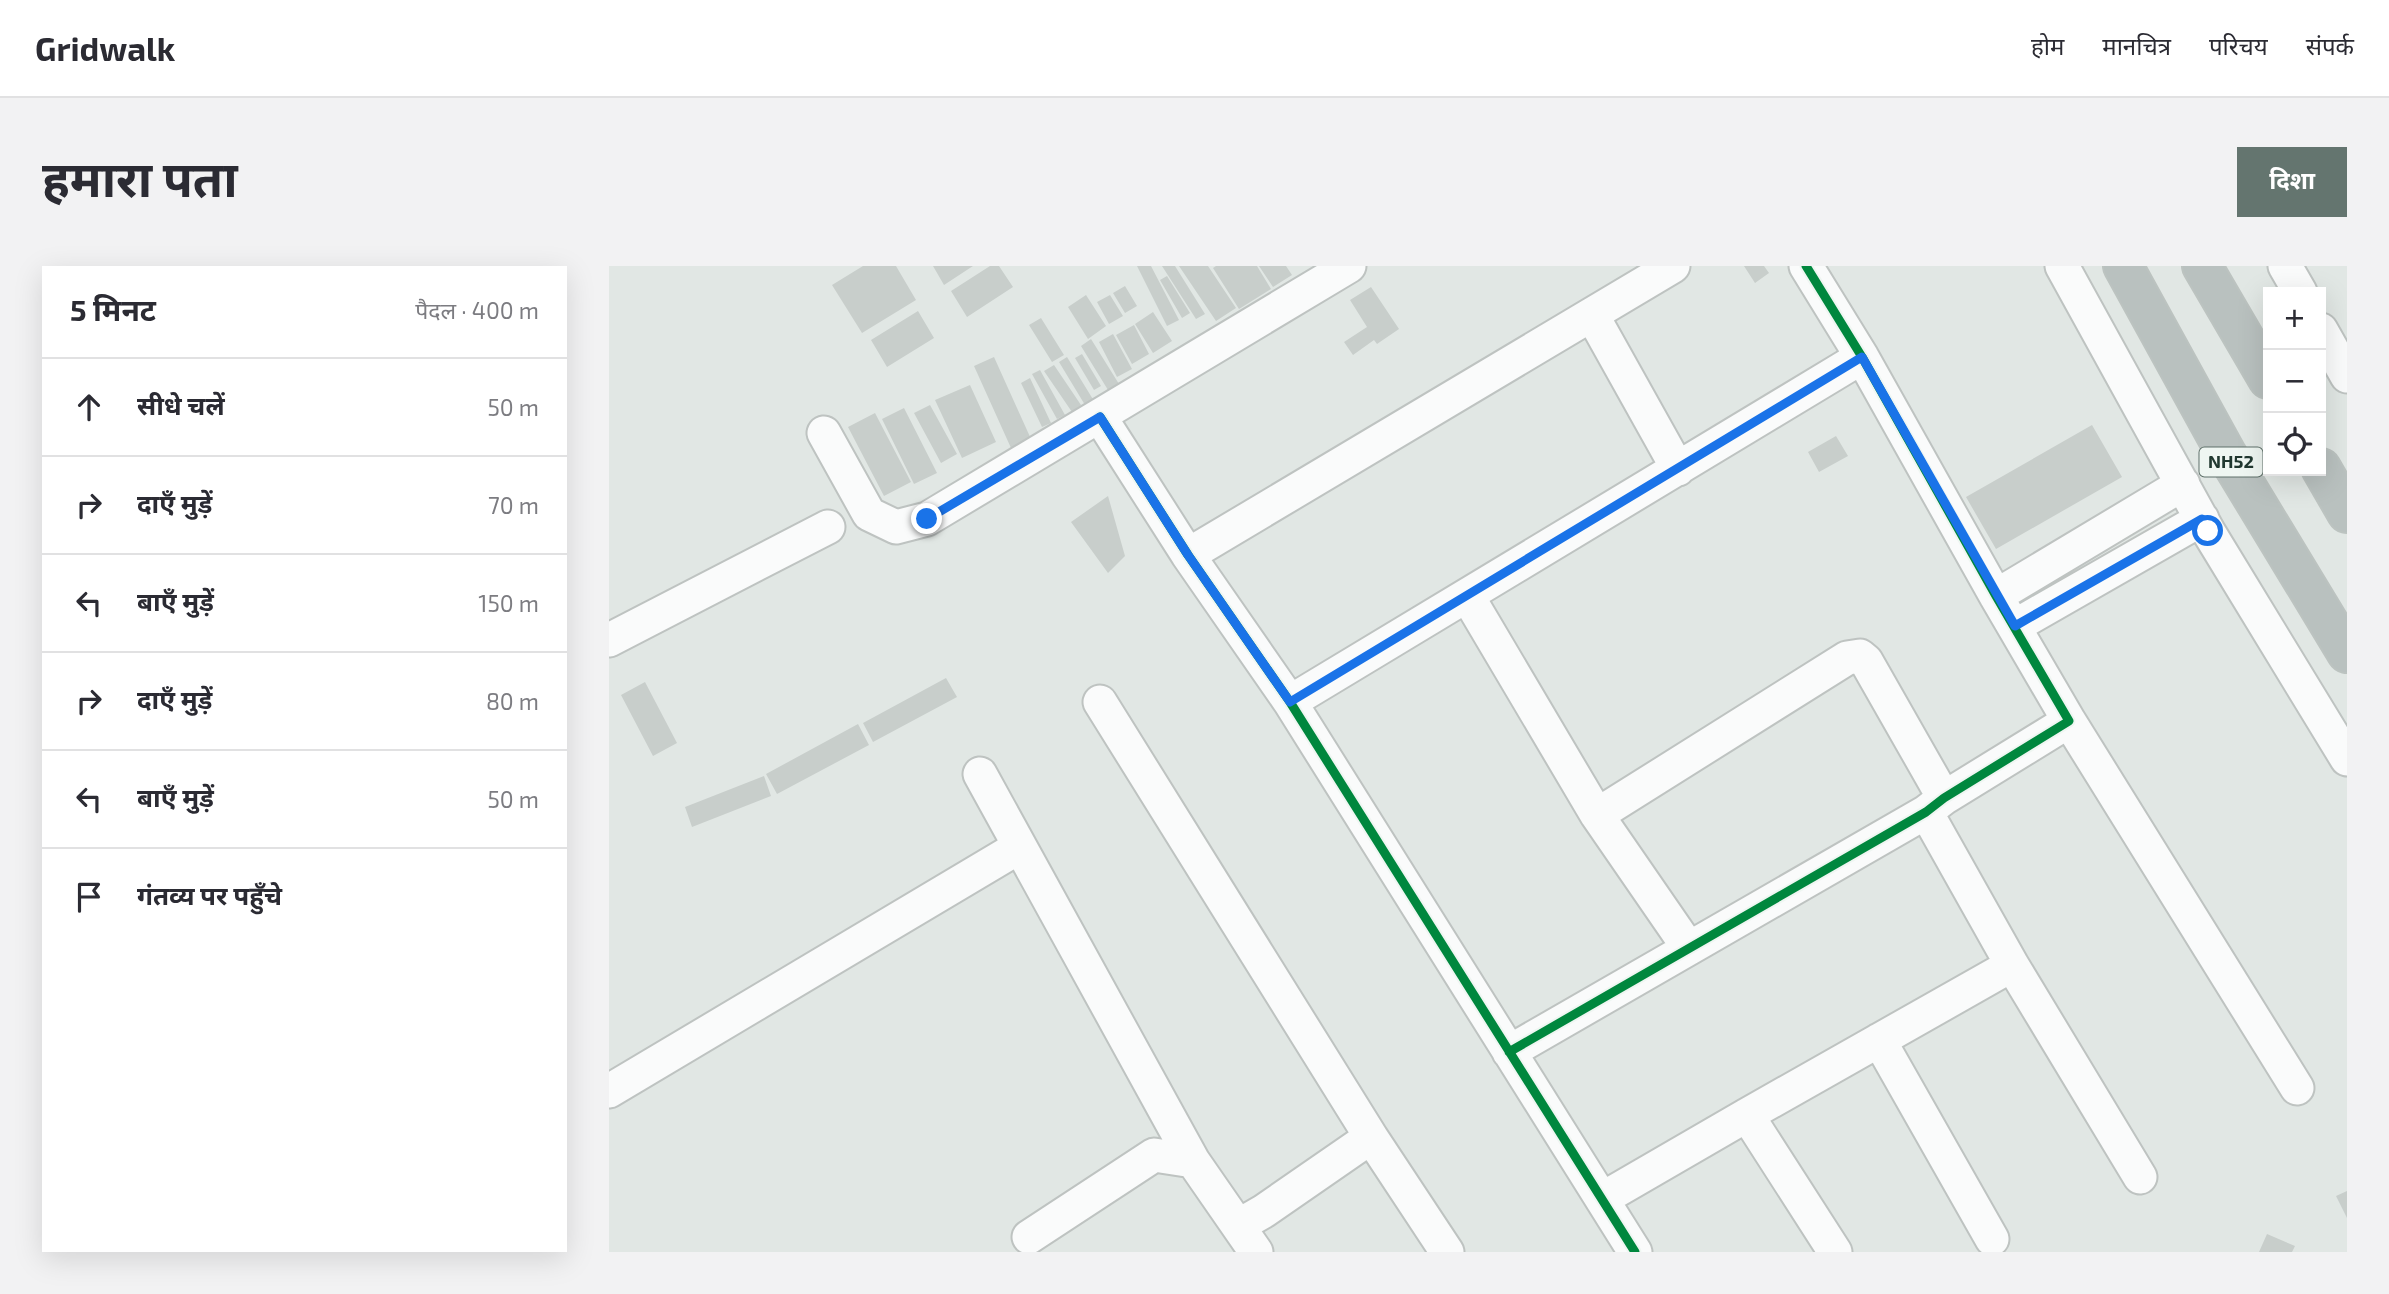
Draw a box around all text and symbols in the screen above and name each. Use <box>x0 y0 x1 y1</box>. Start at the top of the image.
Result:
text: Gridwalk <box>35 28 175 68</box>
text: होम <box>2031 31 2064 60</box>
text: मानचित्र <box>2102 31 2171 60</box>
text: परिचय <box>2209 31 2268 60</box>
text: संपर्क <box>2306 31 2354 60</box>
button: दिशा <box>2237 147 2347 217</box>
text: हमारा पता <box>42 148 238 207</box>
map controls <box>2263 287 2326 476</box>
button: + <box>2263 287 2326 350</box>
text: 5 मिनट <box>70 291 156 327</box>
text: पैदल · 400 m <box>415 296 539 324</box>
button: − <box>2263 350 2326 413</box>
icon: ahead <box>70 388 108 426</box>
text: सीधे चलें <box>137 389 225 420</box>
text: 50 m <box>488 393 539 421</box>
button: locate <box>2263 413 2326 476</box>
road number: NH52 <box>2199 448 2263 476</box>
icon: right <box>70 486 108 524</box>
text: दाएँ मुड़ें <box>137 487 212 518</box>
text: 70 m <box>488 491 539 519</box>
route end <box>911 503 942 534</box>
route start <box>2192 515 2223 546</box>
icon: left <box>70 584 108 622</box>
text: बाएँ मुड़ें <box>137 585 214 616</box>
text: 150 m <box>478 589 539 617</box>
icon: right <box>70 682 108 720</box>
text: दाएँ मुड़ें <box>137 683 212 714</box>
text: 80 m <box>486 687 539 715</box>
icon: left <box>70 780 108 818</box>
text: बाएँ मुड़ें <box>137 781 214 812</box>
text: 50 m <box>488 785 539 813</box>
icon: arrive <box>70 878 108 916</box>
text: गंतव्य पर पहुँचे <box>137 879 282 910</box>

